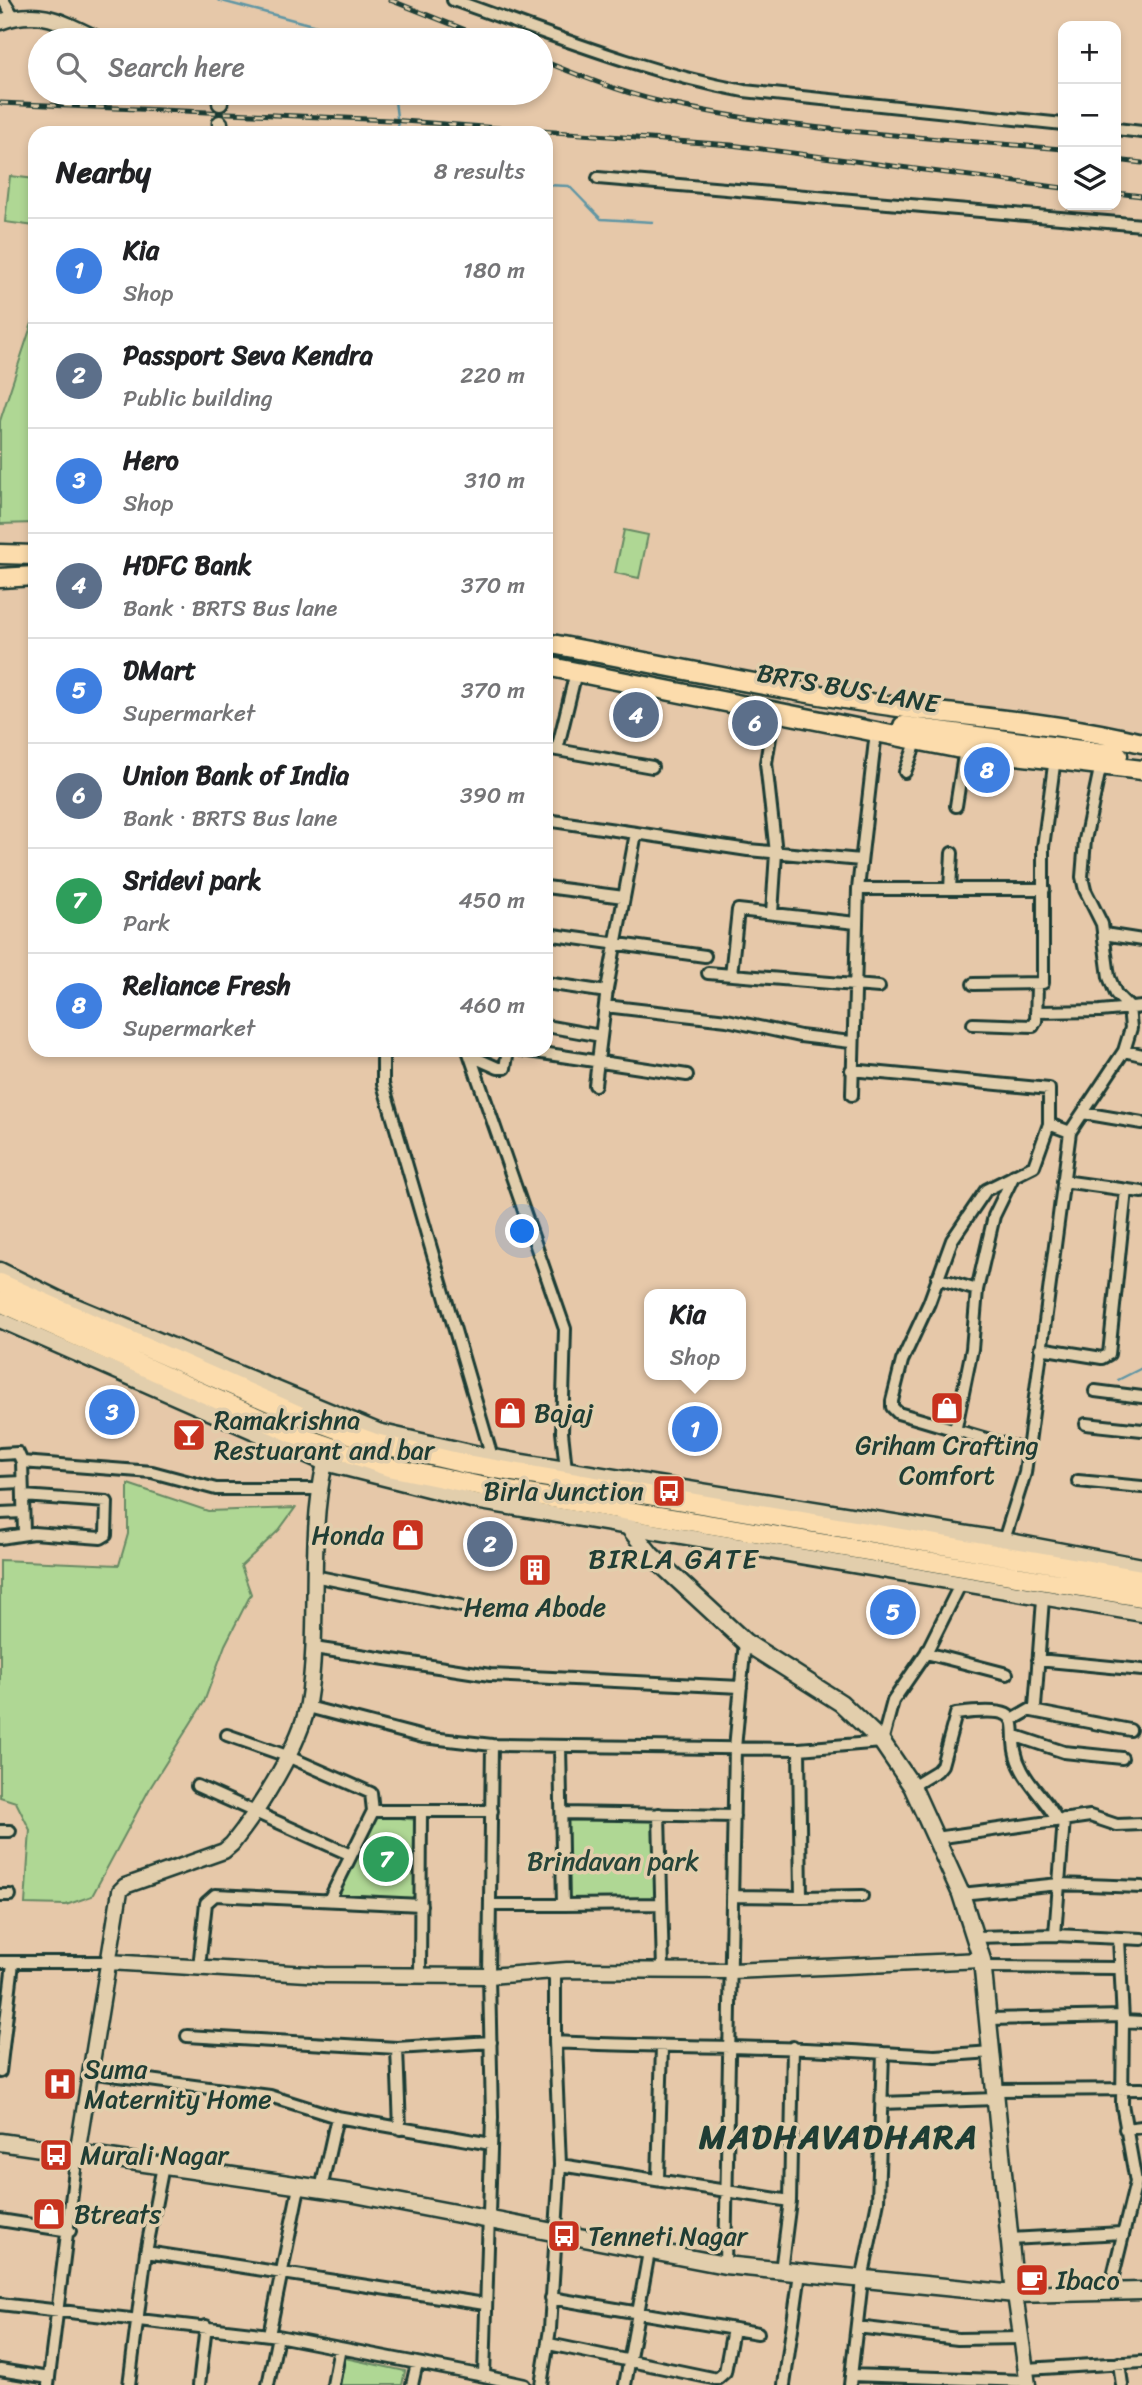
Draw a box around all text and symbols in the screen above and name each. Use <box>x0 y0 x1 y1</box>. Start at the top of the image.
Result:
map controls <box>1058 21 1121 210</box>
button: + <box>1058 21 1121 84</box>
search box <box>28 28 553 105</box>
text: Search here <box>108 44 245 90</box>
icon: search <box>52 48 90 86</box>
button: − <box>1058 84 1121 147</box>
text: Nearby <box>56 145 151 199</box>
button: layers <box>1058 147 1121 210</box>
text: 8 results <box>434 151 525 192</box>
text: Kia <box>123 227 159 273</box>
text: 1 <box>74 250 84 291</box>
text: 180 m <box>463 250 525 291</box>
text: Shop <box>123 273 173 314</box>
text: Passport Seva Kendra <box>123 332 373 378</box>
text: 2 <box>72 355 86 396</box>
text: 220 m <box>460 355 525 396</box>
text: Public building <box>123 378 273 419</box>
text: Hero <box>123 437 179 483</box>
text: 3 <box>73 460 85 501</box>
text: 310 m <box>464 460 525 501</box>
text: Shop <box>123 483 173 524</box>
text: HDFC Bank <box>123 542 252 588</box>
text: 4 <box>72 565 86 606</box>
text: 370 m <box>461 565 525 606</box>
text: Bank · BRTS Bus lane <box>123 588 337 629</box>
text: DMart <box>123 647 196 693</box>
street label: BRTS BUS LANE <box>753 649 944 727</box>
text: 5 <box>72 670 86 711</box>
text: 370 m <box>461 670 525 711</box>
pin: 4 <box>613 689 659 741</box>
text: Supermarket <box>123 693 255 734</box>
pin: 6 <box>732 697 778 749</box>
pin: 8 <box>964 744 1010 796</box>
text: Union Bank of India <box>123 752 349 798</box>
text: 6 <box>72 775 86 816</box>
text: 390 m <box>460 775 525 816</box>
text: Bank · BRTS Bus lane <box>123 798 337 839</box>
text: Sridevi park <box>123 857 262 903</box>
text: 7 <box>72 880 86 921</box>
text: 450 m <box>458 880 525 921</box>
text: Park <box>123 903 170 944</box>
text: Reliance Fresh <box>123 962 291 1008</box>
text: 8 <box>72 985 86 1026</box>
text: 460 m <box>459 985 525 1026</box>
text: Supermarket <box>123 1008 255 1049</box>
your location <box>505 1214 539 1248</box>
popup <box>644 1289 746 1380</box>
text: Kia <box>670 1291 706 1337</box>
text: Shop <box>670 1337 720 1378</box>
pin: 3 <box>89 1386 135 1438</box>
shop icon: Griham Crafting Comfort <box>928 1389 966 1427</box>
place label: Bajaj <box>534 1390 594 1436</box>
shop icon: Bajaj <box>491 1394 529 1432</box>
place label: Ramakrishna Restuarant and bar <box>214 1397 436 1473</box>
pin: 1 <box>672 1403 718 1455</box>
bar icon: Ramakrishna Restuarant and bar <box>170 1416 208 1454</box>
place label: Griham Crafting Comfort <box>855 1422 1039 1498</box>
place label: Birla Junction <box>483 1468 644 1514</box>
bus stop icon: Birla Junction <box>650 1472 688 1510</box>
place label: Honda <box>312 1512 385 1558</box>
shop icon: Honda <box>389 1516 427 1554</box>
pin: 2 <box>467 1518 513 1570</box>
district label: BIRLA GATE <box>588 1534 760 1583</box>
building icon: Hema Abode <box>516 1551 554 1589</box>
place label: Hema Abode <box>464 1584 606 1630</box>
pin: 5 <box>870 1586 916 1638</box>
pin: 7 <box>363 1833 409 1885</box>
park label: Brindavan park <box>527 1838 699 1884</box>
place label: Suma Maternity Home <box>84 2046 272 2122</box>
hospital icon: Suma Maternity Home <box>41 2065 79 2103</box>
district label: MADHAVADHARA <box>698 2108 979 2166</box>
place label: Murali Nagar <box>80 2132 229 2178</box>
bus stop icon: Murali Nagar <box>37 2136 75 2174</box>
place label: Btreats <box>74 2191 162 2237</box>
shop icon: Btreats <box>30 2195 68 2233</box>
place label: Tenneti Nagar <box>588 2213 749 2259</box>
bus stop icon: Tenneti Nagar <box>545 2217 583 2255</box>
place label: Ibaco <box>1055 2257 1120 2303</box>
cafe icon: Ibaco <box>1013 2261 1051 2299</box>

